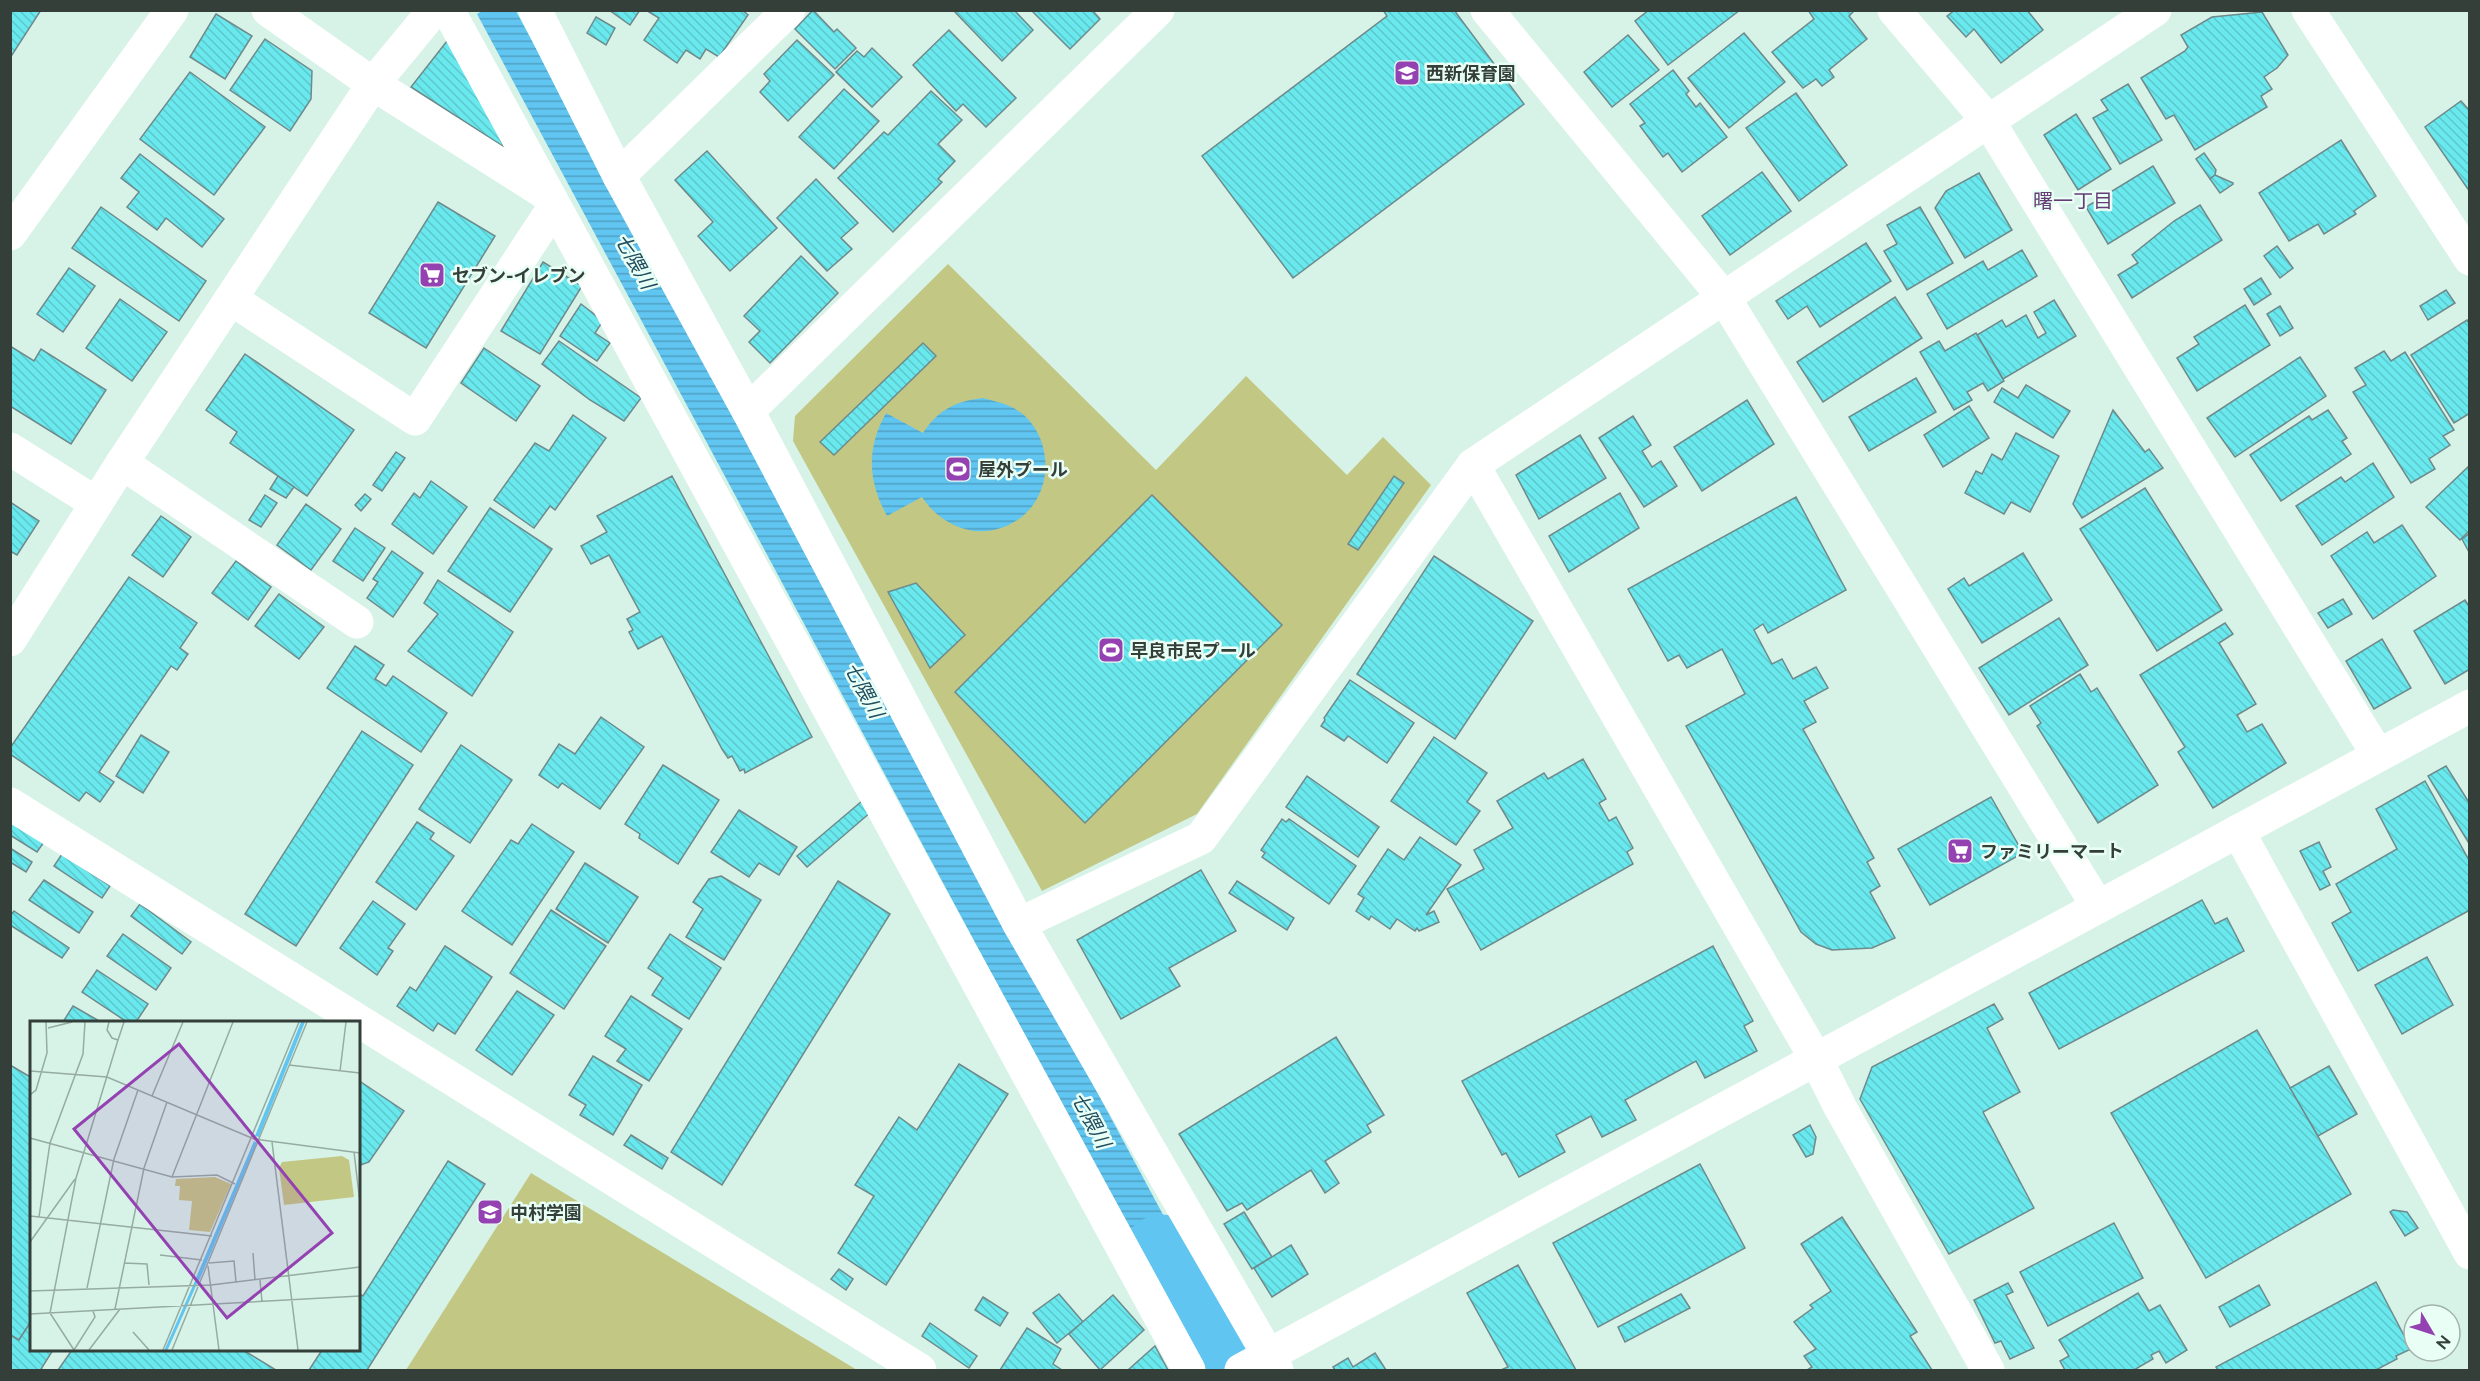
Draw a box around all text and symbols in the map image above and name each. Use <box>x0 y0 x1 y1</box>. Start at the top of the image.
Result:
school or university icon: 西新保育園 <box>1392 58 1422 88</box>
place label: 西新保育園 <box>1426 63 1516 84</box>
district label: 曙一丁目 <box>2033 189 2113 213</box>
water label: 七隈川 <box>610 229 661 295</box>
supermarket icon: セブン-イレブン <box>417 260 447 290</box>
place label: セブン-イレブン <box>452 265 586 286</box>
sports icon: 屋外プール <box>943 454 973 484</box>
place label: 屋外プール <box>978 459 1068 480</box>
sports icon: 早良市民プール <box>1096 635 1126 665</box>
place label: 早良市民プール <box>1130 640 1256 661</box>
water label: 七隈川 <box>839 658 890 724</box>
supermarket icon: ファミリーマート <box>1945 836 1975 866</box>
place label: ファミリーマート <box>1980 841 2124 862</box>
inset map <box>30 1021 360 1351</box>
water label: 七隈川 <box>1066 1088 1117 1154</box>
school or university icon: 中村学園 <box>475 1197 505 1227</box>
place label: 中村学園 <box>510 1202 582 1223</box>
north arrow <box>2402 1303 2462 1363</box>
text: N <box>2432 1331 2454 1353</box>

